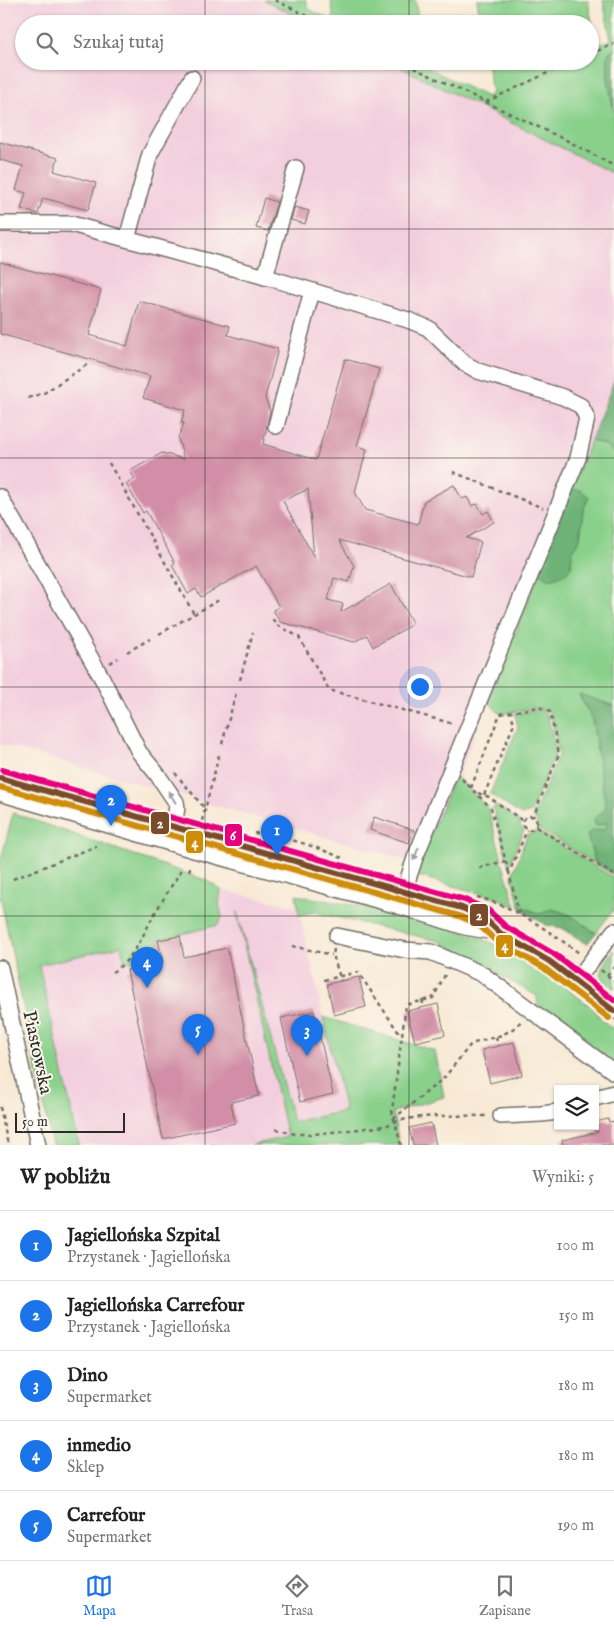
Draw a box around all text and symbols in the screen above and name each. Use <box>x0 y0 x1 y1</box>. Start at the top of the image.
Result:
search box <box>15 15 599 70</box>
icon: search <box>33 29 61 57</box>
text: Szukaj tutaj <box>73 31 164 55</box>
your location <box>407 674 433 700</box>
pin: 2 <box>95 785 127 826</box>
one-way arrow <box>168 790 177 804</box>
line badge: 2 <box>150 811 170 835</box>
text: 2 <box>157 815 164 833</box>
pin: 1 <box>261 815 293 856</box>
line badge: 6 <box>224 823 243 847</box>
text: 6 <box>230 827 237 845</box>
line badge: 4 <box>185 830 204 854</box>
text: 4 <box>192 834 200 852</box>
one-way arrow <box>412 847 420 861</box>
line badge: 2 <box>469 903 489 927</box>
text: 2 <box>476 907 483 925</box>
line badge: 4 <box>495 934 514 958</box>
text: 4 <box>502 937 510 955</box>
pin: 4 <box>131 947 163 988</box>
street label: Piastowska <box>16 1008 58 1097</box>
pin: 5 <box>182 1014 214 1055</box>
pin: 3 <box>291 1015 323 1056</box>
map controls <box>554 1085 599 1130</box>
button: layers <box>554 1085 599 1130</box>
scale bar <box>15 1110 125 1133</box>
text: 50 m <box>22 1113 48 1131</box>
text: W pobliżu <box>20 1164 110 1191</box>
text: Wyniki: 5 <box>532 1168 594 1188</box>
text: Jagiellońska Szpital <box>67 1224 220 1248</box>
text: 1 <box>33 1236 39 1256</box>
text: 100 m <box>557 1236 594 1256</box>
text: Przystanek · Jagiellońska <box>67 1248 231 1268</box>
text: Jagiellońska Carrefour <box>67 1294 245 1318</box>
text: 2 <box>32 1306 40 1326</box>
text: 150 m <box>559 1306 594 1326</box>
text: Przystanek · Jagiellońska <box>67 1318 231 1338</box>
text: Dino <box>67 1364 108 1388</box>
text: 3 <box>33 1376 39 1396</box>
text: 180 m <box>558 1376 594 1396</box>
text: Supermarket <box>67 1388 152 1408</box>
text: inmedio <box>67 1434 131 1458</box>
text: 4 <box>32 1446 40 1466</box>
text: 180 m <box>558 1446 594 1466</box>
text: Sklep <box>67 1458 104 1478</box>
text: Carrefour <box>67 1504 145 1528</box>
text: 5 <box>33 1516 39 1536</box>
text: 190 m <box>557 1516 594 1536</box>
text: Supermarket <box>67 1528 152 1548</box>
tab: Mapa <box>83 1572 116 1620</box>
tab: Trasa <box>282 1572 313 1620</box>
tab: Zapisane <box>479 1572 531 1620</box>

